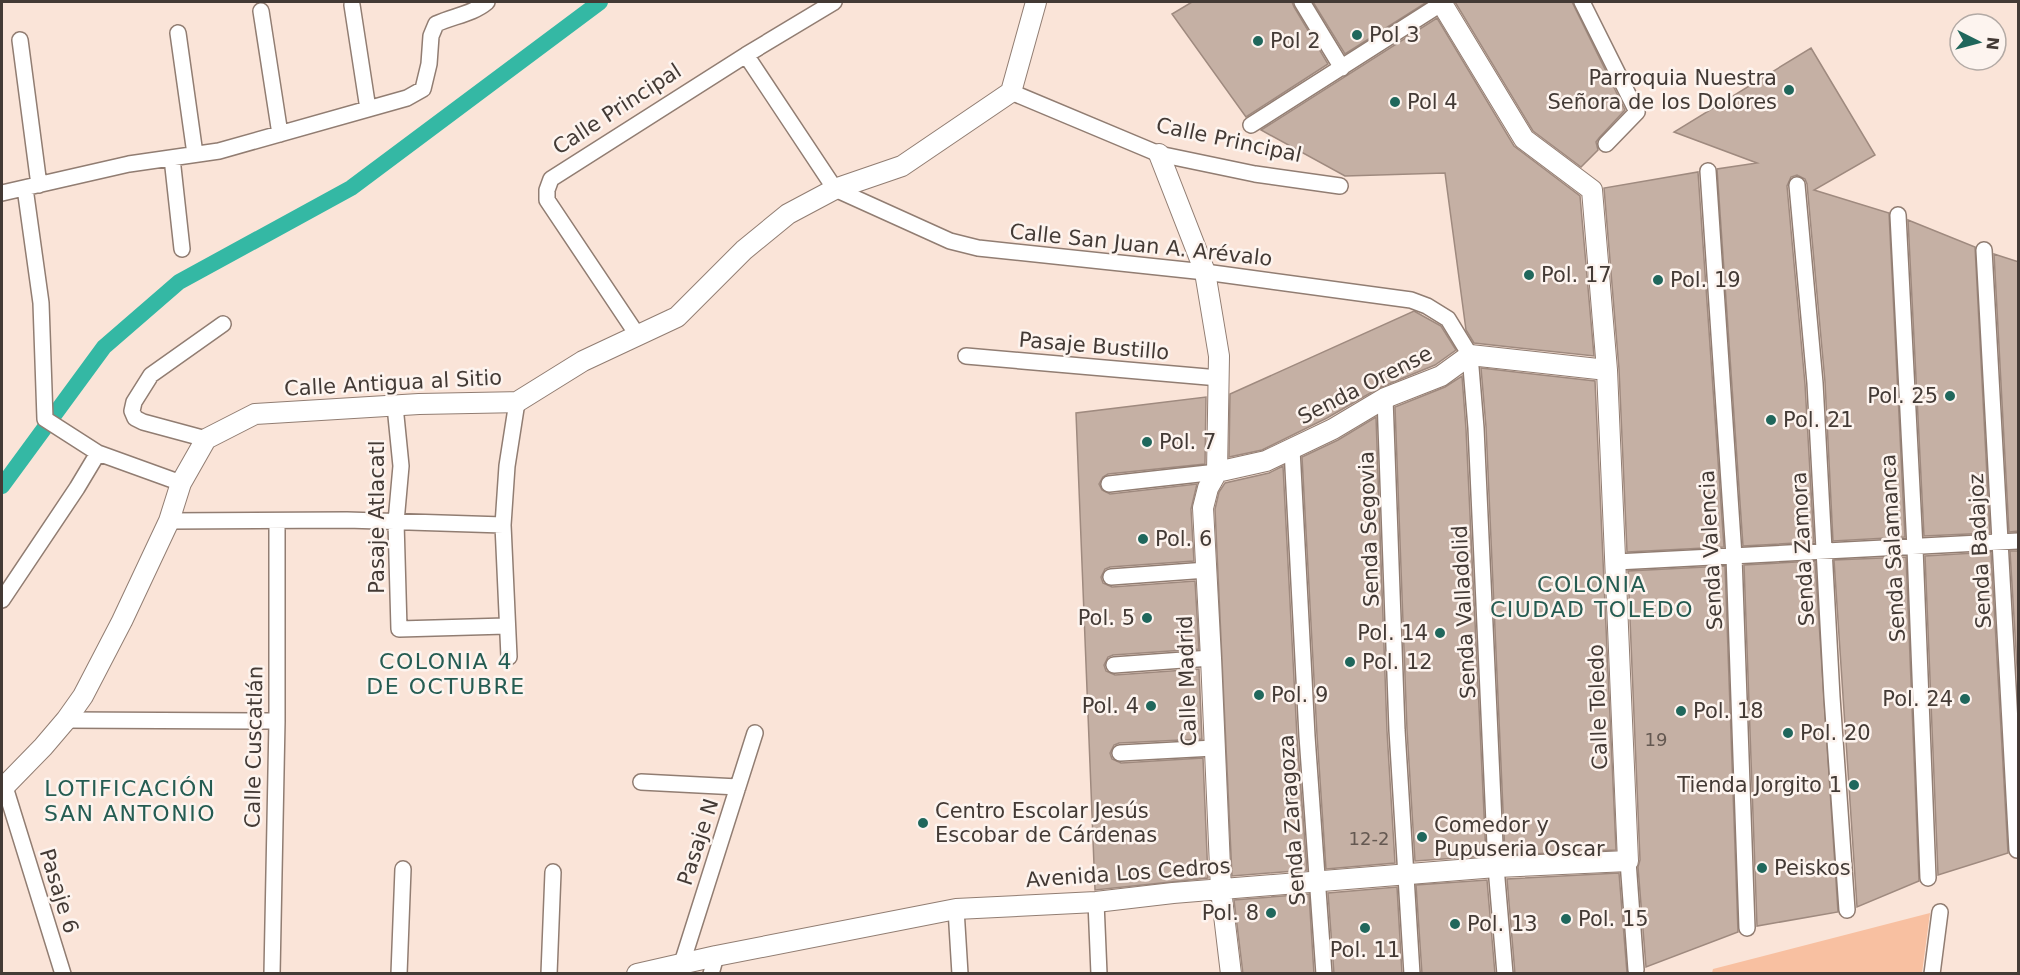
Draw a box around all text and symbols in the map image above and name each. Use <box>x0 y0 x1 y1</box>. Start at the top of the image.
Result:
north arrow <box>1948 12 2008 72</box>
place label: Pol 3 <box>1369 23 1420 47</box>
marker: Pol 3 <box>1350 28 1364 42</box>
place label: Pol 2 <box>1270 29 1321 53</box>
marker: Pol 2 <box>1251 34 1265 48</box>
text: N <box>1982 36 2003 51</box>
street label: Calle Principal <box>548 59 686 159</box>
place label: Parroquia Nuestra Señora de los Dolores <box>1547 66 1777 114</box>
marker: Parroquia Nuestra Señora de los Dolores <box>1782 83 1796 97</box>
place label: Pol 4 <box>1407 90 1458 114</box>
marker: Pol 4 <box>1388 95 1402 109</box>
street label: Calle Principal <box>1154 113 1304 167</box>
street label: Calle San Juan A. Arévalo <box>1008 219 1274 271</box>
place label: Pol. 17 <box>1541 263 1612 287</box>
marker: Pol. 17 <box>1522 268 1536 282</box>
place label: Pol. 19 <box>1670 268 1741 292</box>
marker: Pol. 19 <box>1651 273 1665 287</box>
street label: Pasaje Bustillo <box>1018 327 1170 365</box>
street label: Senda Orense <box>1294 341 1436 429</box>
street label: Calle Antigua al Sitio <box>283 365 503 401</box>
place label: Pol. 25 <box>1867 384 1938 408</box>
marker: Pol. 25 <box>1943 389 1957 403</box>
place label: Pol. 21 <box>1783 408 1854 432</box>
marker: Pol. 21 <box>1764 413 1778 427</box>
place label: Pol. 7 <box>1159 430 1216 454</box>
marker: Pol. 7 <box>1140 435 1154 449</box>
street label: Pasaje Atlacatl <box>365 440 389 594</box>
street label: Senda Segovia <box>1354 451 1384 607</box>
street label: Senda Salamanca <box>1876 453 1910 643</box>
street label: Senda Valencia <box>1695 469 1727 631</box>
street label: Senda Zamora <box>1787 471 1819 627</box>
street label: Senda Badajoz <box>1964 473 1996 629</box>
street label: Senda Valladolid <box>1447 525 1481 699</box>
place label: Pol. 6 <box>1155 527 1212 551</box>
marker: Pol. 6 <box>1136 532 1150 546</box>
district label: COLONIA CIUDAD TOLEDO <box>1490 572 1694 622</box>
place label: Pol. 5 <box>1078 606 1135 630</box>
marker: Pol. 5 <box>1140 611 1154 625</box>
street label: Calle Madrid <box>1173 615 1201 747</box>
place label: Pol. 14 <box>1357 621 1428 645</box>
marker: Pol. 14 <box>1433 626 1447 640</box>
street label: Calle Toledo <box>1584 644 1612 770</box>
district label: COLONIA 4 DE OCTUBRE <box>366 649 526 699</box>
place label: Pol. 12 <box>1362 650 1433 674</box>
marker: Pol. 12 <box>1343 655 1357 669</box>
street label: Calle Cuscatlán <box>241 666 267 828</box>
place label: Pol. 9 <box>1271 683 1328 707</box>
place label: Pol. 24 <box>1882 687 1953 711</box>
marker: Pol. 9 <box>1252 688 1266 702</box>
marker: Pol. 24 <box>1958 692 1972 706</box>
place label: Pol. 4 <box>1082 694 1139 718</box>
marker: Pol. 4 <box>1144 699 1158 713</box>
place label: Pol. 18 <box>1693 699 1764 723</box>
marker: Pol. 18 <box>1674 704 1688 718</box>
place label: Pol. 20 <box>1800 721 1871 745</box>
marker: Pol. 20 <box>1781 726 1795 740</box>
house number: 19 <box>1645 729 1667 750</box>
street label: Senda Zaragoza <box>1274 734 1310 906</box>
place label: Tienda Jorgito 1 <box>1676 773 1842 797</box>
district label: LOTIFICACIÓN SAN ANTONIO <box>44 776 216 826</box>
marker: Tienda Jorgito 1 <box>1847 778 1861 792</box>
street label: Pasaje N <box>673 796 723 888</box>
place label: Centro Escolar Jesús Escobar de Cárdenas <box>935 799 1157 847</box>
place label: Comedor y Pupuseria Oscar <box>1434 813 1605 861</box>
marker: Centro Escolar Jesús Escobar de Cárdenas <box>916 816 930 830</box>
house number: 12-2 <box>1349 828 1389 849</box>
marker: Comedor y Pupuseria Oscar <box>1415 830 1429 844</box>
street label: Pasaje 6 <box>35 846 83 936</box>
street label: Avenida Los Cedros <box>1025 854 1231 892</box>
place label: Peiskos <box>1774 856 1851 880</box>
marker: Peiskos <box>1755 861 1769 875</box>
place label: Pol. 8 <box>1202 901 1259 925</box>
marker: Pol. 8 <box>1264 906 1278 920</box>
place label: Pol. 15 <box>1578 907 1649 931</box>
place label: Pol. 13 <box>1467 912 1538 936</box>
marker: Pol. 15 <box>1559 912 1573 926</box>
marker: Pol. 13 <box>1448 917 1462 931</box>
marker: Pol. 11 <box>1358 921 1372 935</box>
place label: Pol. 11 <box>1330 938 1400 962</box>

